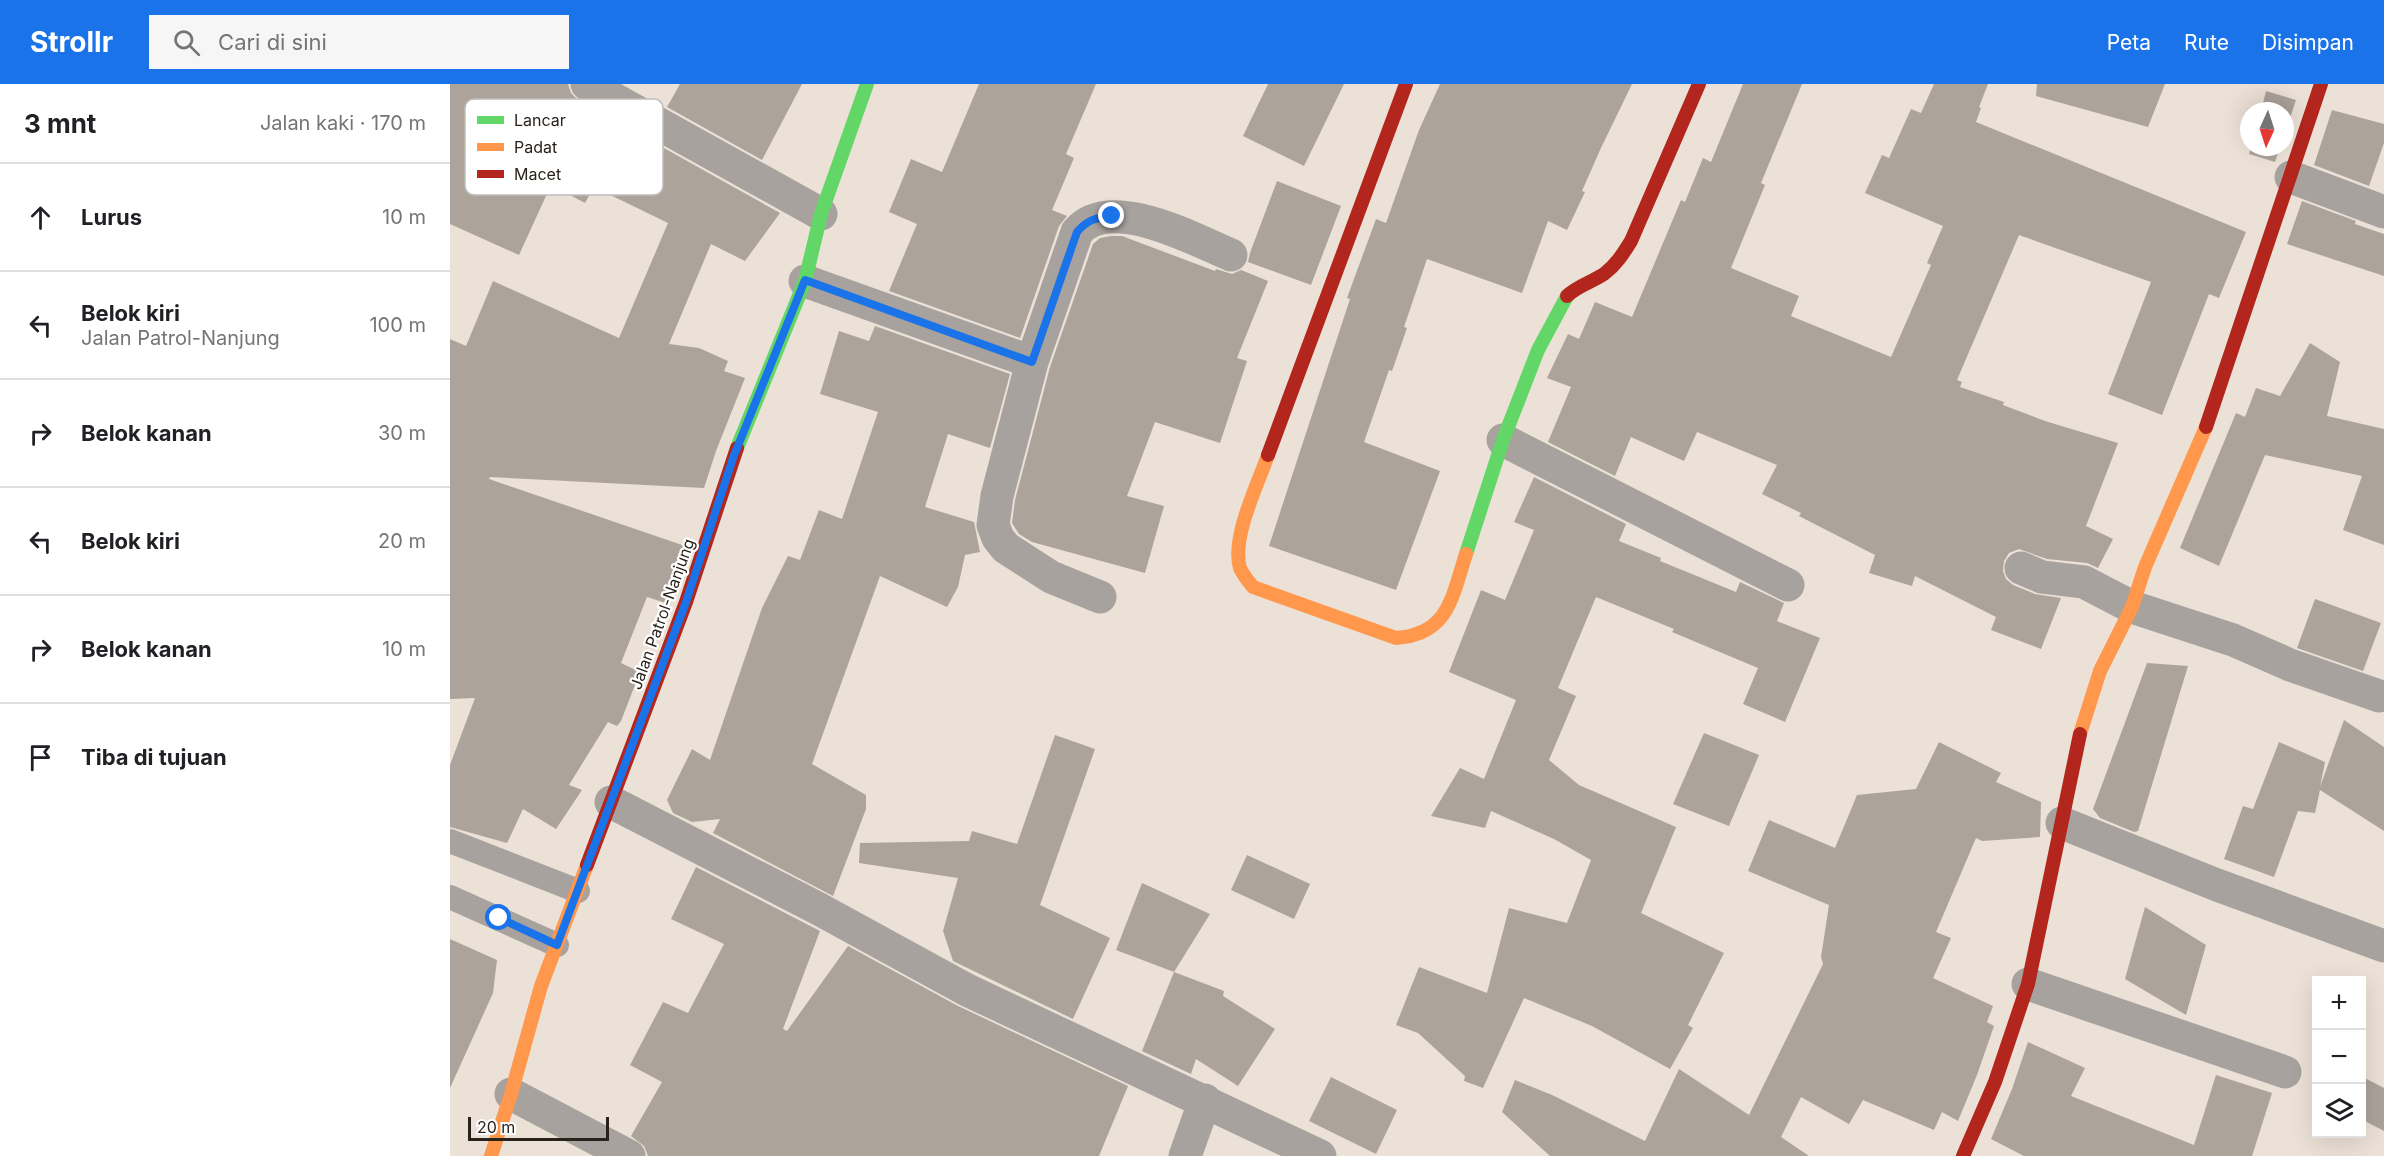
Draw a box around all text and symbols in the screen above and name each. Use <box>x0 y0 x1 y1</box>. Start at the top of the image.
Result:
search box <box>149 15 569 69</box>
text: Strollr <box>30 25 113 59</box>
icon: search <box>170 26 203 59</box>
text: Cari di sini <box>218 29 327 55</box>
text: Peta <box>2107 30 2151 55</box>
text: Rute <box>2184 30 2229 55</box>
text: Disimpan <box>2262 30 2354 55</box>
legend <box>465 99 663 195</box>
north arrow <box>2240 102 2294 156</box>
text: 3 mnt <box>24 108 96 139</box>
text: Lancar <box>514 110 566 130</box>
text: Jalan kaki · 170 m <box>260 111 426 135</box>
text: Padat <box>514 137 557 157</box>
text: Macet <box>514 164 561 184</box>
icon: ahead <box>24 201 57 234</box>
route end <box>1098 202 1124 228</box>
text: Lurus <box>81 204 142 230</box>
text: 10 m <box>382 205 426 229</box>
text: Belok kiri <box>81 300 180 326</box>
icon: left <box>24 309 57 342</box>
text: 100 m <box>369 313 426 337</box>
text: Jalan Patrol-Nanjung <box>81 326 280 350</box>
icon: right <box>24 417 57 450</box>
text: Belok kanan <box>81 420 212 446</box>
text: 30 m <box>378 421 426 445</box>
icon: left <box>24 525 57 558</box>
text: Belok kiri <box>81 528 180 554</box>
text: 20 m <box>378 529 426 553</box>
street label: Jalan Patrol-Nanjung <box>625 536 699 692</box>
icon: right <box>24 633 57 666</box>
text: Belok kanan <box>81 636 212 662</box>
text: 10 m <box>382 637 426 661</box>
icon: arrive <box>24 741 57 774</box>
text: Tiba di tujuan <box>81 744 227 770</box>
route start <box>485 904 511 930</box>
map controls <box>2312 976 2366 1138</box>
button: + <box>2312 976 2366 1030</box>
button: − <box>2312 1030 2366 1084</box>
button: layers <box>2312 1084 2366 1138</box>
scale bar <box>468 1114 609 1142</box>
text: 20 m <box>477 1117 515 1137</box>

